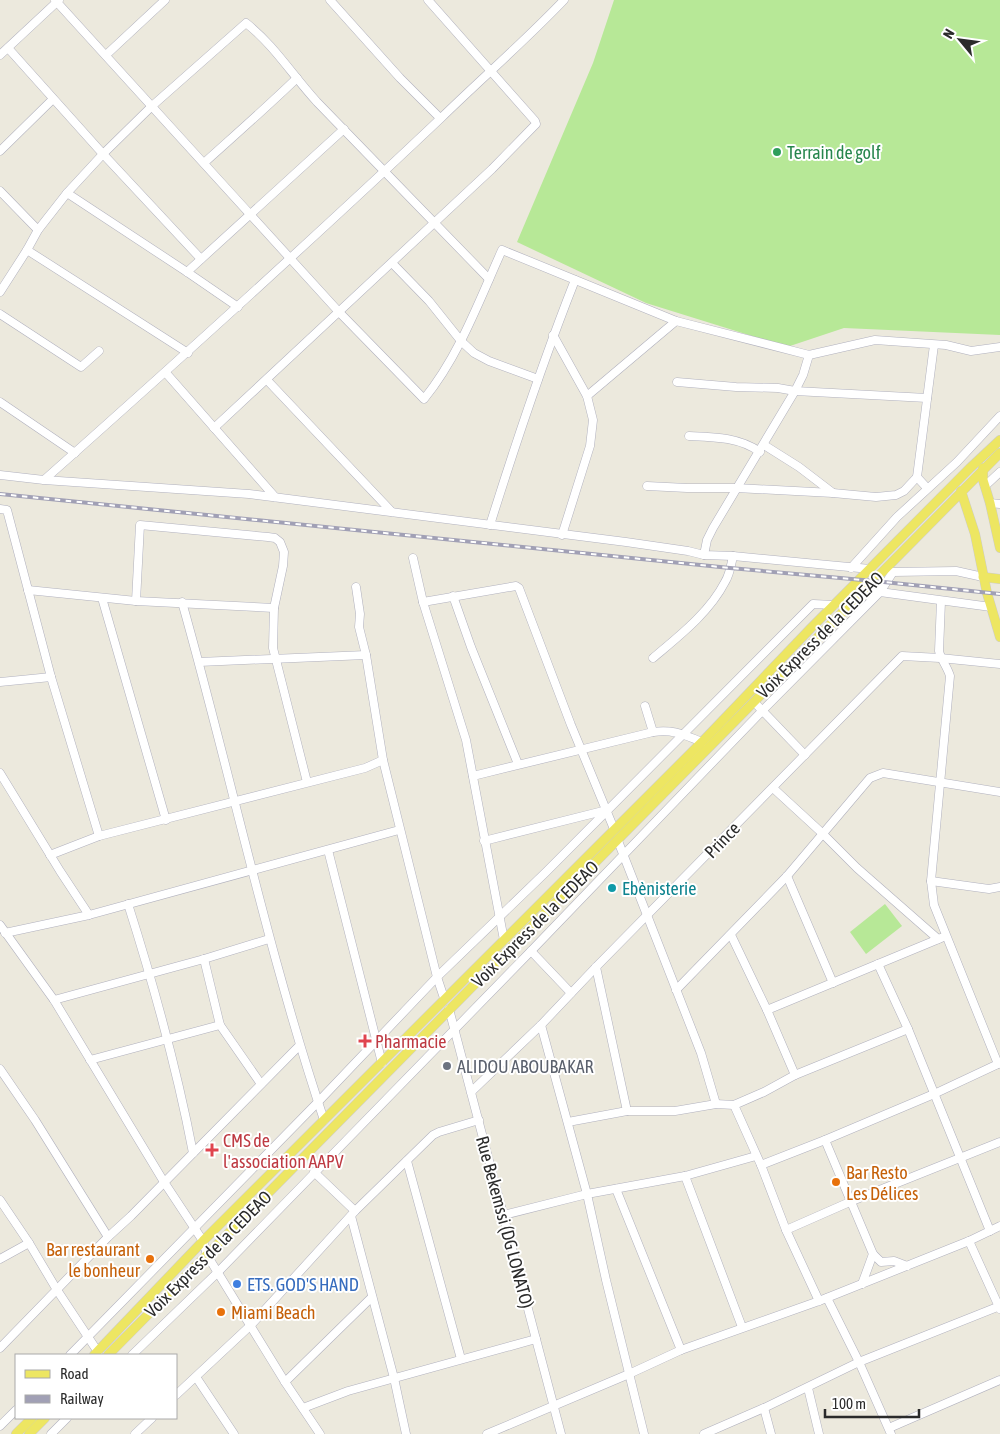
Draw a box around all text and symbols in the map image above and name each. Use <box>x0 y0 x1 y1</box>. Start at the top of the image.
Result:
north arrow <box>935 15 985 65</box>
text: N <box>940 26 958 41</box>
place label: Terrain de golf <box>787 142 881 163</box>
marker: Terrain de golf <box>771 146 783 158</box>
street label: Voix Express de la CEDEAO <box>752 567 888 703</box>
street label: Prince <box>700 818 744 862</box>
street label: Voix Express de la CEDEAO <box>467 856 603 992</box>
place label: Ebènisterie <box>622 878 696 899</box>
marker: Ebènisterie <box>606 882 618 894</box>
place label: Pharmacie <box>375 1031 447 1052</box>
marker: Pharmacie <box>359 1035 371 1047</box>
place label: ALIDOU ABOUBAKAR <box>457 1056 594 1077</box>
marker: ALIDOU ABOUBAKAR <box>441 1060 453 1072</box>
place label: CMS de l'association AAPV <box>223 1130 344 1172</box>
street label: Rue Bekemssi (DG LONATO) <box>472 1133 538 1311</box>
marker: CMS de l'association AAPV <box>205 1143 219 1157</box>
place label: Bar Resto Les Délices <box>846 1162 918 1204</box>
marker: Bar Resto Les Délices <box>830 1176 842 1188</box>
street label: Voix Express de la CEDEAO <box>140 1186 276 1322</box>
place label: Bar restaurant le bonheur <box>46 1239 141 1281</box>
marker: Bar restaurant le bonheur <box>144 1253 156 1265</box>
place label: ETS. GOD'S HAND <box>247 1274 359 1295</box>
marker: ETS. GOD'S HAND <box>231 1278 243 1290</box>
place label: Miami Beach <box>231 1302 316 1323</box>
marker: Miami Beach <box>215 1306 227 1318</box>
legend <box>15 1354 178 1419</box>
text: Road <box>60 1365 89 1382</box>
scale bar <box>825 1386 919 1418</box>
text: Railway <box>60 1390 104 1407</box>
text: 100 m <box>832 1395 866 1412</box>

